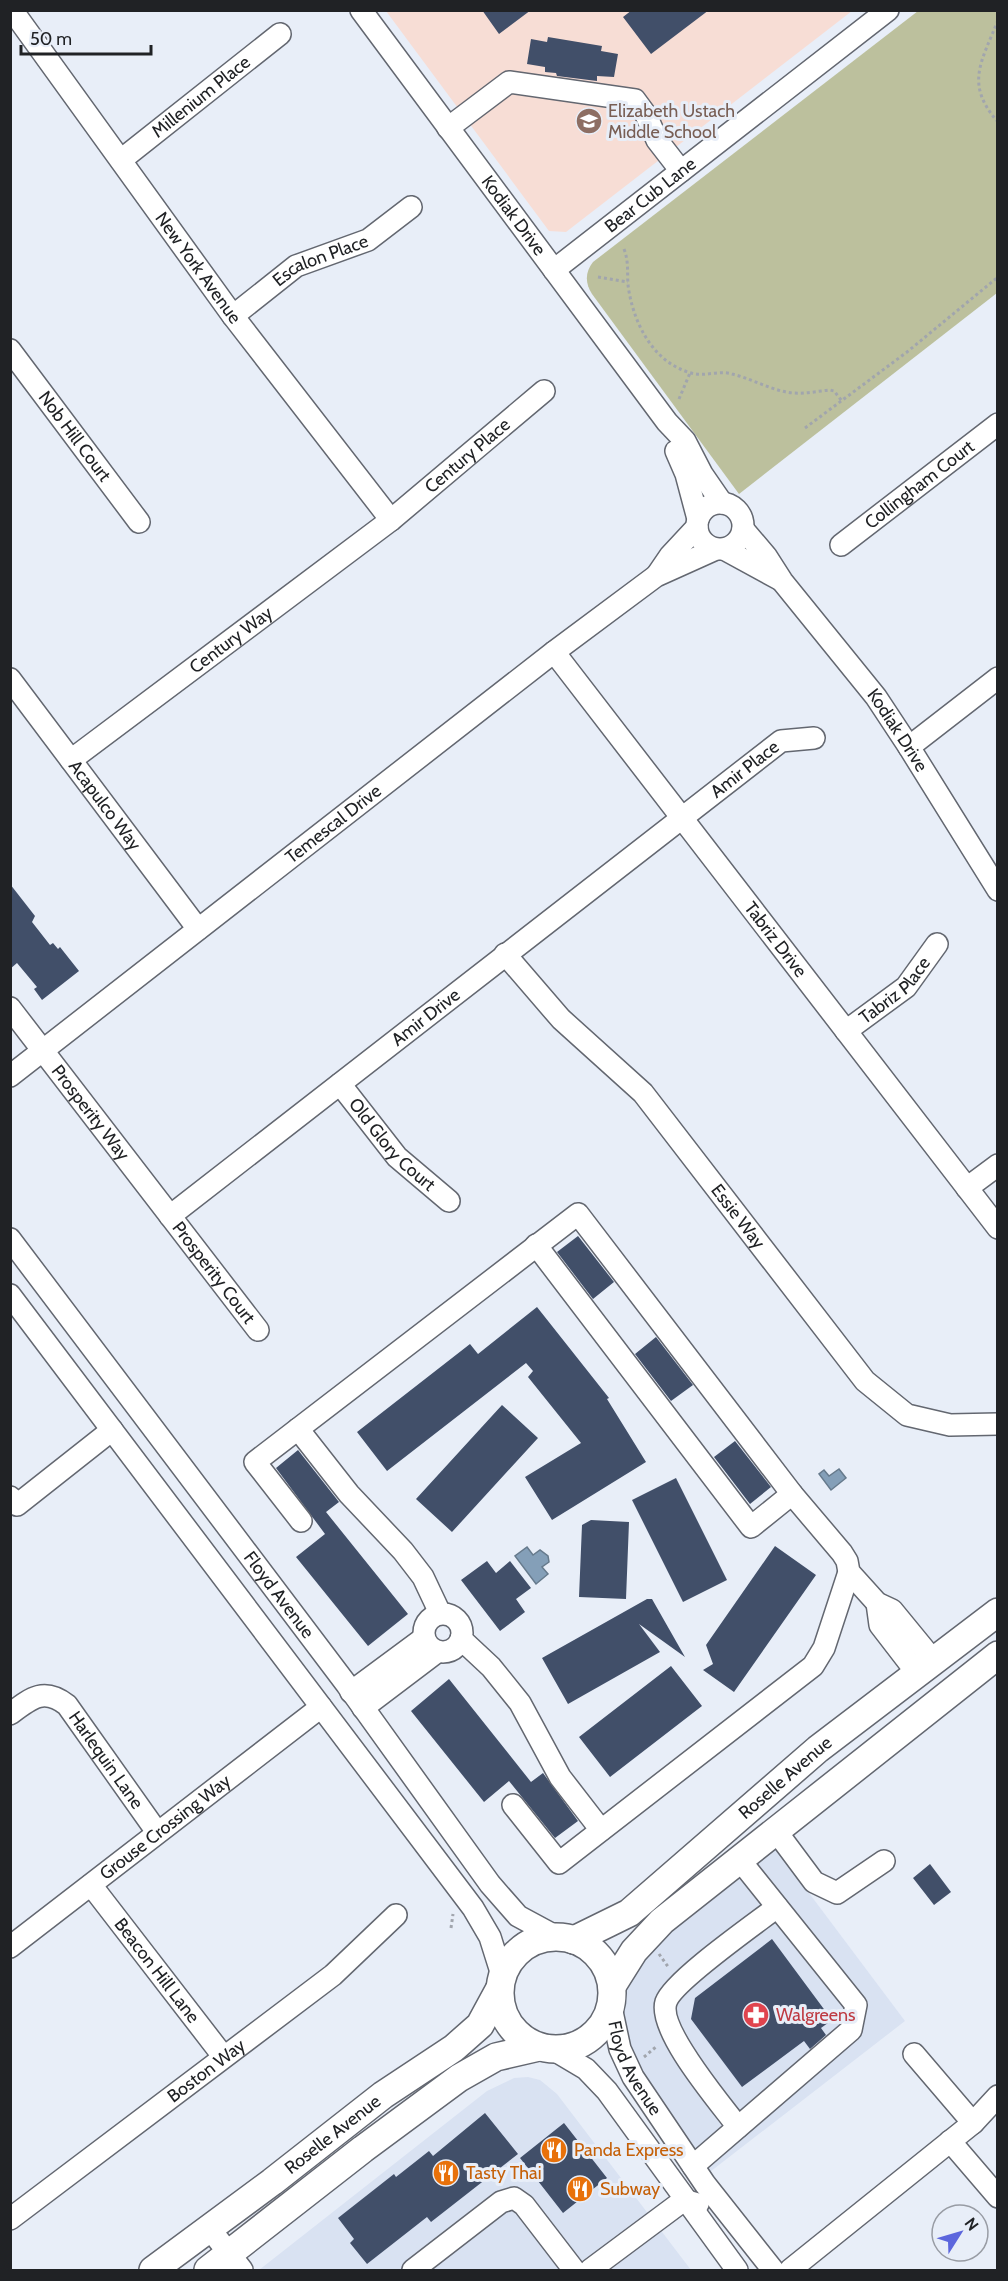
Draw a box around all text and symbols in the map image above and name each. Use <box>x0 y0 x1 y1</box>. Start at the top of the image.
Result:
scale bar <box>21 18 152 56</box>
text: 50 m <box>30 28 72 50</box>
street label: Millenium Place <box>147 51 255 142</box>
place label: Elizabeth Ustach Middle School <box>608 100 735 143</box>
school or university icon: Elizabeth Ustach Middle School <box>574 106 604 136</box>
street label: Bear Cub Lane <box>600 153 700 237</box>
street label: Kodiak Drive <box>477 171 551 260</box>
street label: New York Avenue <box>151 208 246 328</box>
street label: Escalon Place <box>268 230 371 291</box>
street label: Nob Hill Court <box>34 387 116 486</box>
street label: Century Place <box>420 413 515 498</box>
street label: Collingham Court <box>860 435 979 534</box>
street label: Century Way <box>185 602 277 678</box>
street label: Kodiak Drive <box>863 684 933 776</box>
street label: Amir Place <box>706 736 783 803</box>
street label: Acapulco Way <box>64 756 146 855</box>
street label: Temescal Drive <box>281 780 386 868</box>
street label: Tabriz Drive <box>740 897 812 982</box>
street label: Tabriz Place <box>855 953 935 1029</box>
street label: Amir Drive <box>387 984 464 1051</box>
street label: Prosperity Way <box>47 1060 134 1165</box>
street label: Old Glory Court <box>344 1093 440 1196</box>
street label: Essie Way <box>706 1180 770 1253</box>
street label: Prosperity Court <box>168 1217 260 1328</box>
street label: Floyd Avenue <box>239 1547 319 1643</box>
street label: Harlequin Lane <box>64 1707 148 1813</box>
street label: Roselle Avenue <box>734 1731 836 1824</box>
street label: Grouse Crossing Way <box>95 1770 235 1885</box>
street label: Beacon Hill Lane <box>110 1914 204 2027</box>
pharmacy icon: Walgreens <box>741 2000 771 2030</box>
place label: Walgreens <box>776 2004 856 2026</box>
street label: Floyd Avenue <box>603 2019 667 2120</box>
street label: Boston Way <box>163 2034 250 2107</box>
street label: Roselle Avenue <box>280 2090 385 2179</box>
restaurant icon: Panda Express <box>539 2135 569 2165</box>
place label: Panda Express <box>574 2139 684 2161</box>
restaurant icon: Tasty Thai <box>431 2158 461 2188</box>
place label: Tasty Thai <box>466 2162 542 2184</box>
restaurant icon: Subway <box>565 2174 595 2204</box>
place label: Subway <box>600 2178 660 2200</box>
north arrow <box>930 2203 990 2263</box>
text: N <box>961 2214 983 2235</box>

